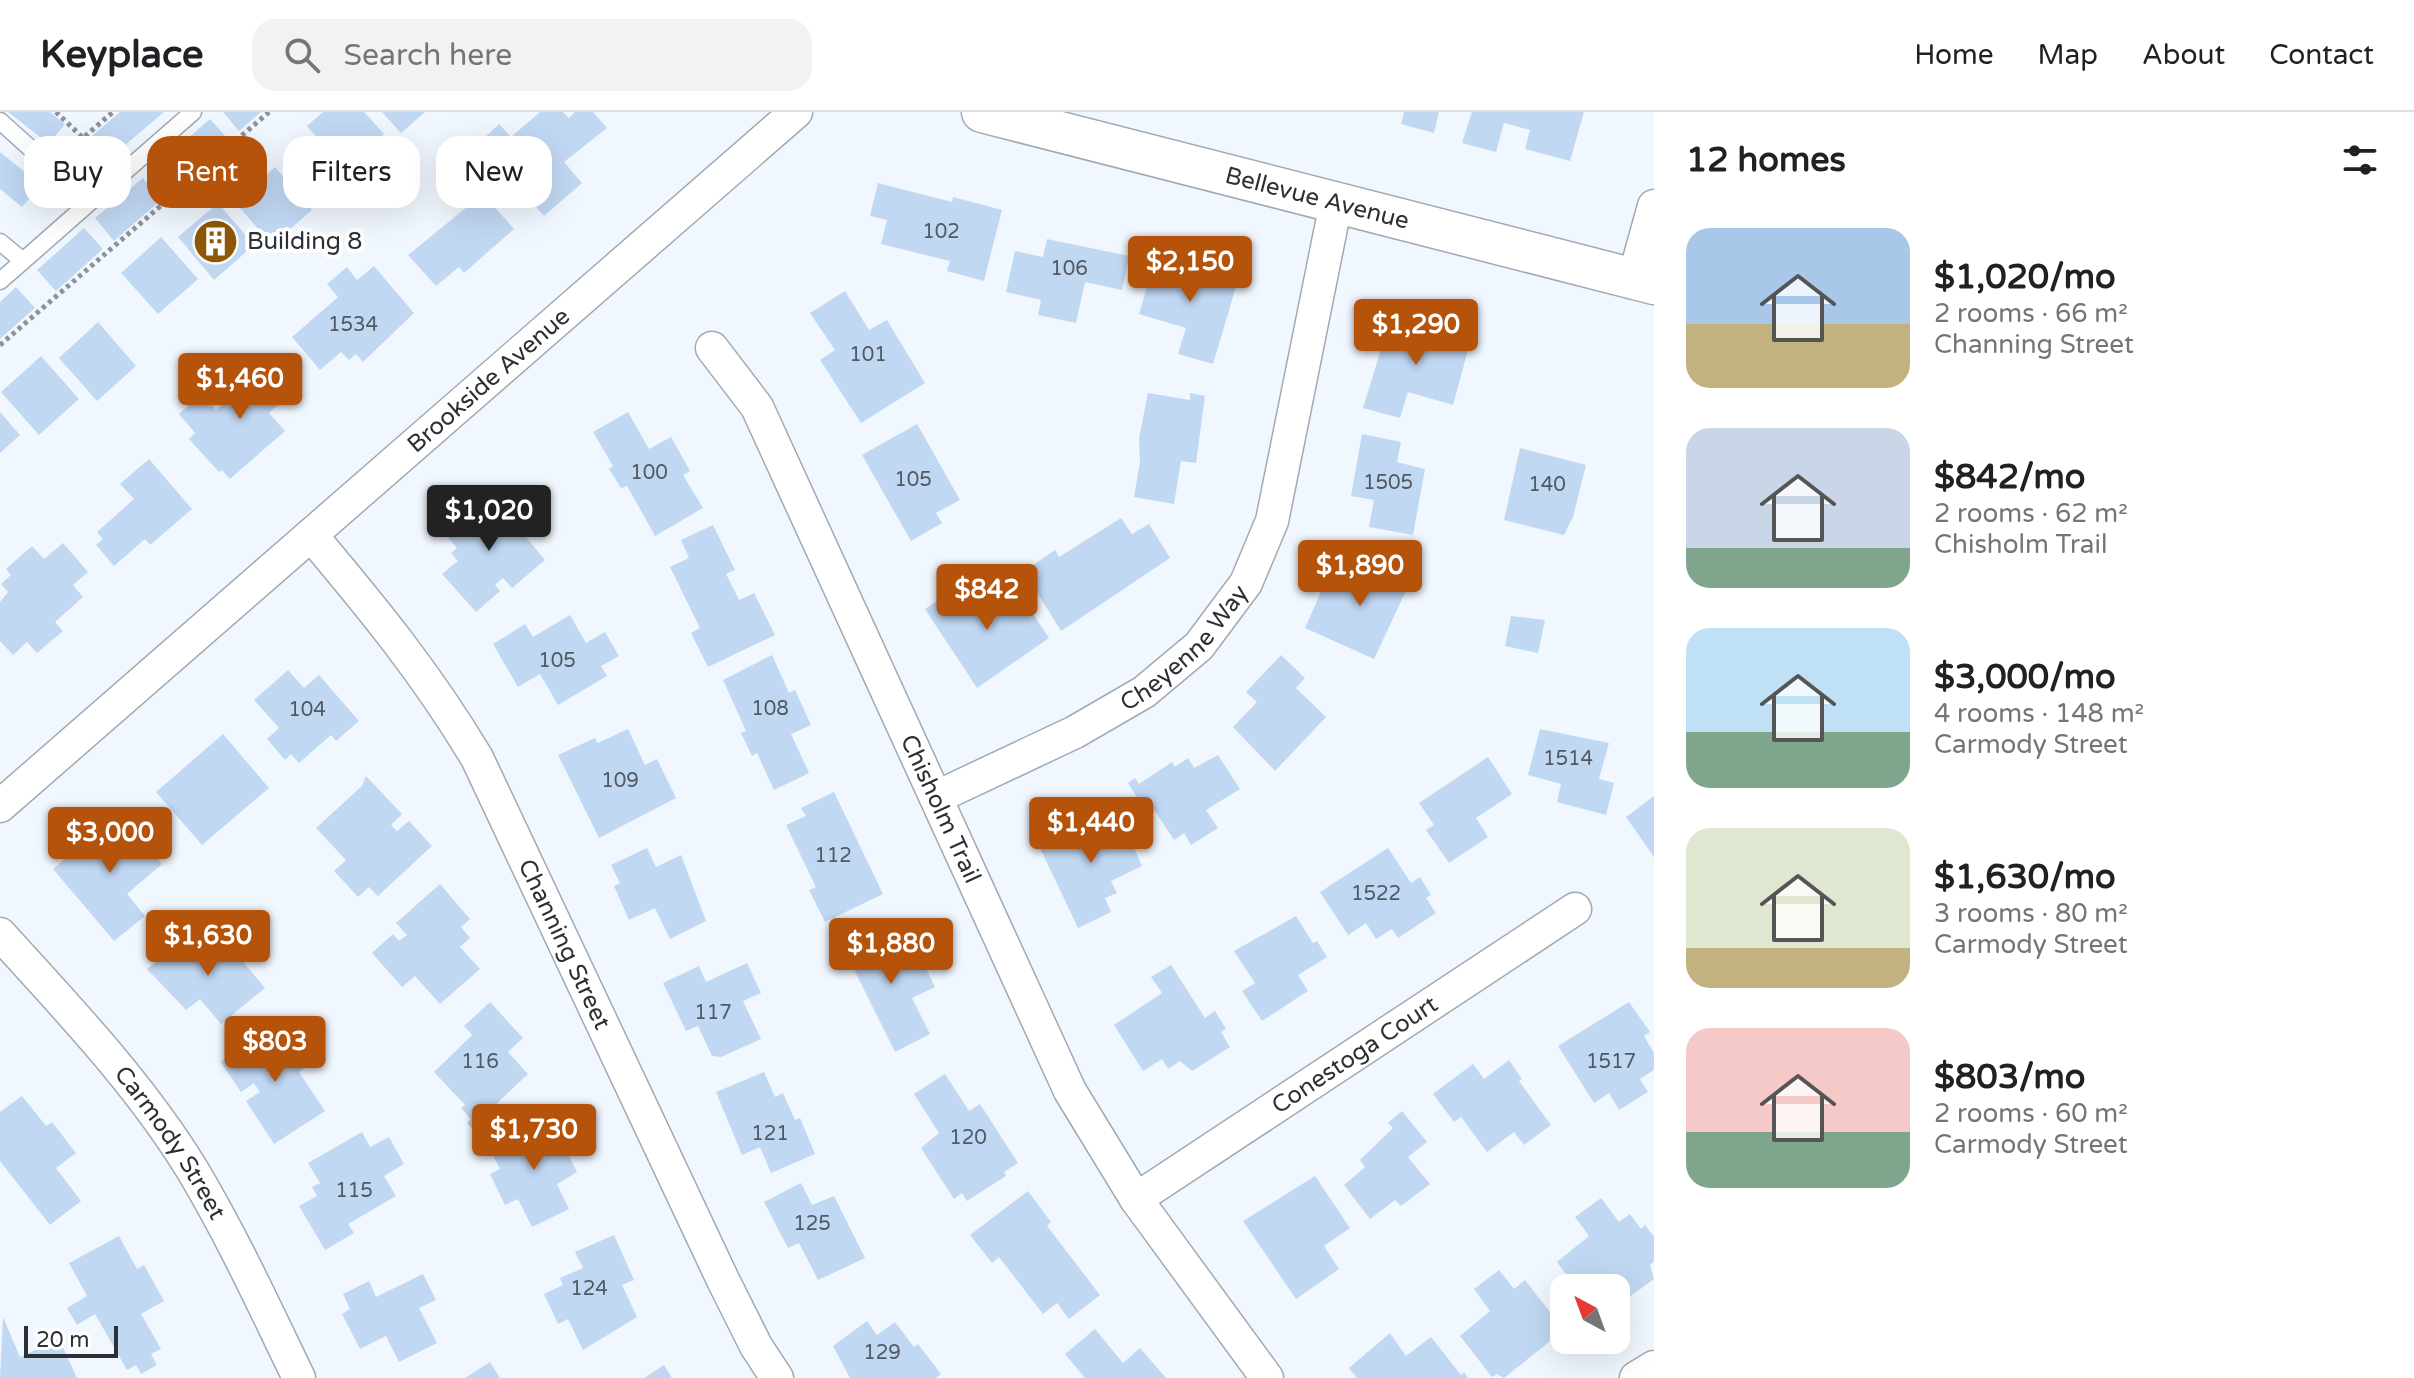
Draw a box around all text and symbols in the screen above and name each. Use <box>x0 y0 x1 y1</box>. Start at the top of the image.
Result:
search box <box>252 19 812 91</box>
text: Keyplace <box>40 32 204 78</box>
icon: search <box>280 33 324 77</box>
text: Search here <box>344 37 512 74</box>
text: Home <box>1914 38 1994 72</box>
text: Map <box>2038 38 2098 72</box>
text: About <box>2142 38 2225 72</box>
text: Contact <box>2269 38 2374 72</box>
chip: Buy <box>24 136 131 208</box>
chip: Rent <box>147 136 267 208</box>
chip: Filters <box>283 136 420 208</box>
chip: New <box>436 136 552 208</box>
icon: filters <box>2338 138 2382 182</box>
text: 12 homes <box>1686 140 1846 181</box>
street label: Bellevue Avenue <box>1222 160 1412 235</box>
building icon: Building 8 <box>192 217 240 265</box>
house number: 102 <box>922 220 960 244</box>
place label: Building 8 <box>247 227 362 256</box>
pin: $2,150 <box>1125 236 1255 304</box>
text: $2,150 <box>1146 246 1234 277</box>
house number: 106 <box>1050 257 1088 281</box>
text: $1,020/mo <box>1934 257 2116 298</box>
icon: home <box>1750 260 1846 356</box>
text: 2 rooms · 66 m² <box>1934 298 2128 329</box>
pin: $1,290 <box>1351 299 1481 367</box>
street label: Brookside Avenue <box>401 302 576 459</box>
text: $1,290 <box>1372 309 1460 340</box>
house number: 1534 <box>328 313 378 337</box>
text: Channing Street <box>1934 329 2134 360</box>
house number: 101 <box>849 343 887 367</box>
pin: $1,460 <box>175 353 305 421</box>
text: $1,460 <box>196 363 284 394</box>
text: $842/mo <box>1934 457 2085 498</box>
icon: home <box>1750 460 1846 556</box>
house number: 100 <box>630 461 668 485</box>
house number: 105 <box>894 468 932 492</box>
house number: 1505 <box>1363 471 1413 495</box>
house number: 140 <box>1528 473 1566 497</box>
pin: $1,020 <box>424 485 554 553</box>
text: $1,020 <box>445 495 533 526</box>
text: 2 rooms · 62 m² <box>1934 498 2128 529</box>
text: Chisholm Trail <box>1934 529 2107 560</box>
pin: $1,890 <box>1295 540 1425 608</box>
text: $1,890 <box>1316 550 1404 581</box>
pin: $842 <box>940 564 1034 632</box>
text: $842 <box>954 574 1020 605</box>
street label: Cheyenne Way <box>1115 579 1254 717</box>
house number: 105 <box>538 649 576 673</box>
text: $3,000/mo <box>1934 657 2116 698</box>
icon: home <box>1750 660 1846 756</box>
house number: 108 <box>751 697 789 721</box>
house number: 104 <box>288 698 326 722</box>
text: 4 rooms · 148 m² <box>1934 698 2144 729</box>
text: Carmody Street <box>1934 729 2128 760</box>
street label: Chisholm Trail <box>894 730 987 888</box>
house number: 1514 <box>1543 747 1593 771</box>
house number: 109 <box>601 769 639 793</box>
pin: $1,440 <box>1026 797 1156 865</box>
pin: $3,000 <box>45 807 175 875</box>
text: $1,440 <box>1047 807 1135 838</box>
text: $3,000 <box>66 817 154 848</box>
house number: 112 <box>814 844 852 868</box>
street label: Channing Street <box>512 854 617 1034</box>
text: $1,630/mo <box>1934 857 2116 898</box>
icon: home <box>1750 860 1846 956</box>
house number: 1522 <box>1351 882 1401 906</box>
text: 3 rooms · 80 m² <box>1934 898 2128 929</box>
pin: $1,630 <box>143 910 273 978</box>
pin: $1,880 <box>826 918 956 986</box>
text: $1,630 <box>164 920 252 951</box>
text: $1,880 <box>847 928 935 959</box>
text: Carmody Street <box>1934 929 2128 960</box>
street label: Conestoga Court <box>1266 989 1443 1120</box>
house number: 117 <box>694 1001 732 1025</box>
pin: $803 <box>228 1016 322 1084</box>
text: $803 <box>242 1026 308 1057</box>
house number: 116 <box>461 1050 499 1074</box>
house number: 1517 <box>1586 1050 1636 1074</box>
text: $803/mo <box>1934 1057 2085 1098</box>
street label: Carmody Street <box>108 1060 232 1224</box>
icon: home <box>1750 1060 1846 1156</box>
text: 2 rooms · 60 m² <box>1934 1098 2128 1129</box>
pin: $1,730 <box>469 1104 599 1172</box>
text: $1,730 <box>490 1114 578 1145</box>
house number: 121 <box>751 1122 789 1146</box>
house number: 120 <box>949 1126 987 1150</box>
text: Carmody Street <box>1934 1129 2128 1160</box>
house number: 115 <box>335 1179 373 1203</box>
house number: 125 <box>793 1212 831 1236</box>
north arrow <box>1550 1274 1630 1354</box>
map controls <box>1550 1274 1630 1354</box>
house number: 124 <box>570 1277 608 1301</box>
scale bar <box>24 1322 118 1358</box>
text: 20 m <box>36 1327 90 1353</box>
house number: 129 <box>863 1341 901 1365</box>

